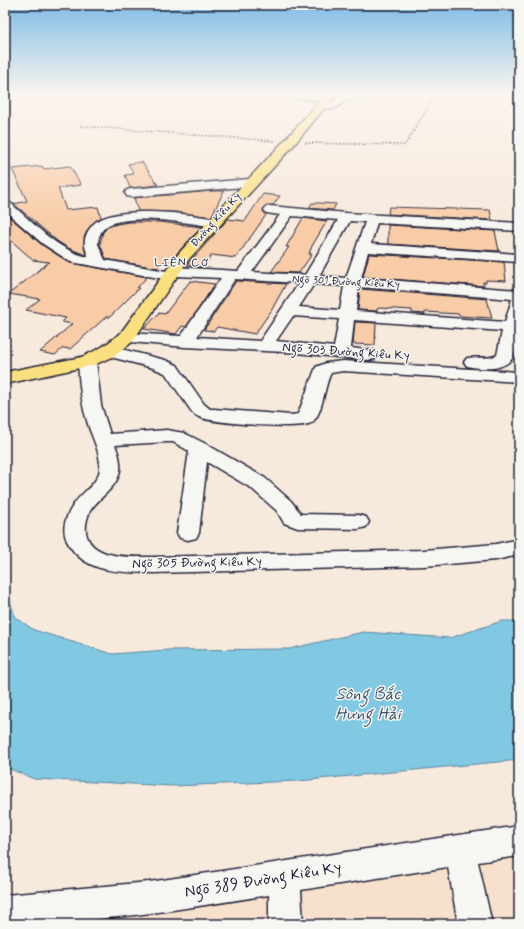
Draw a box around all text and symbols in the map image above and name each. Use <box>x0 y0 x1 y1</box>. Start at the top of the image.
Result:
street label: Đường Kiêu Kỵ <box>188 190 246 252</box>
district label: LIÊN CƠ <box>154 255 210 271</box>
street label: Ngõ 301 Đường Kiêu Kỵ <box>292 272 400 294</box>
street label: Ngõ 303 Đường Kiêu Kỵ <box>282 339 410 367</box>
street label: Ngõ 305 Đường Kiêu Kỵ <box>132 553 262 575</box>
water label: Sông Bắc Hưng Hải <box>335 683 403 727</box>
street label: Ngõ 389 Đường Kiêu Kỵ <box>183 857 343 904</box>

